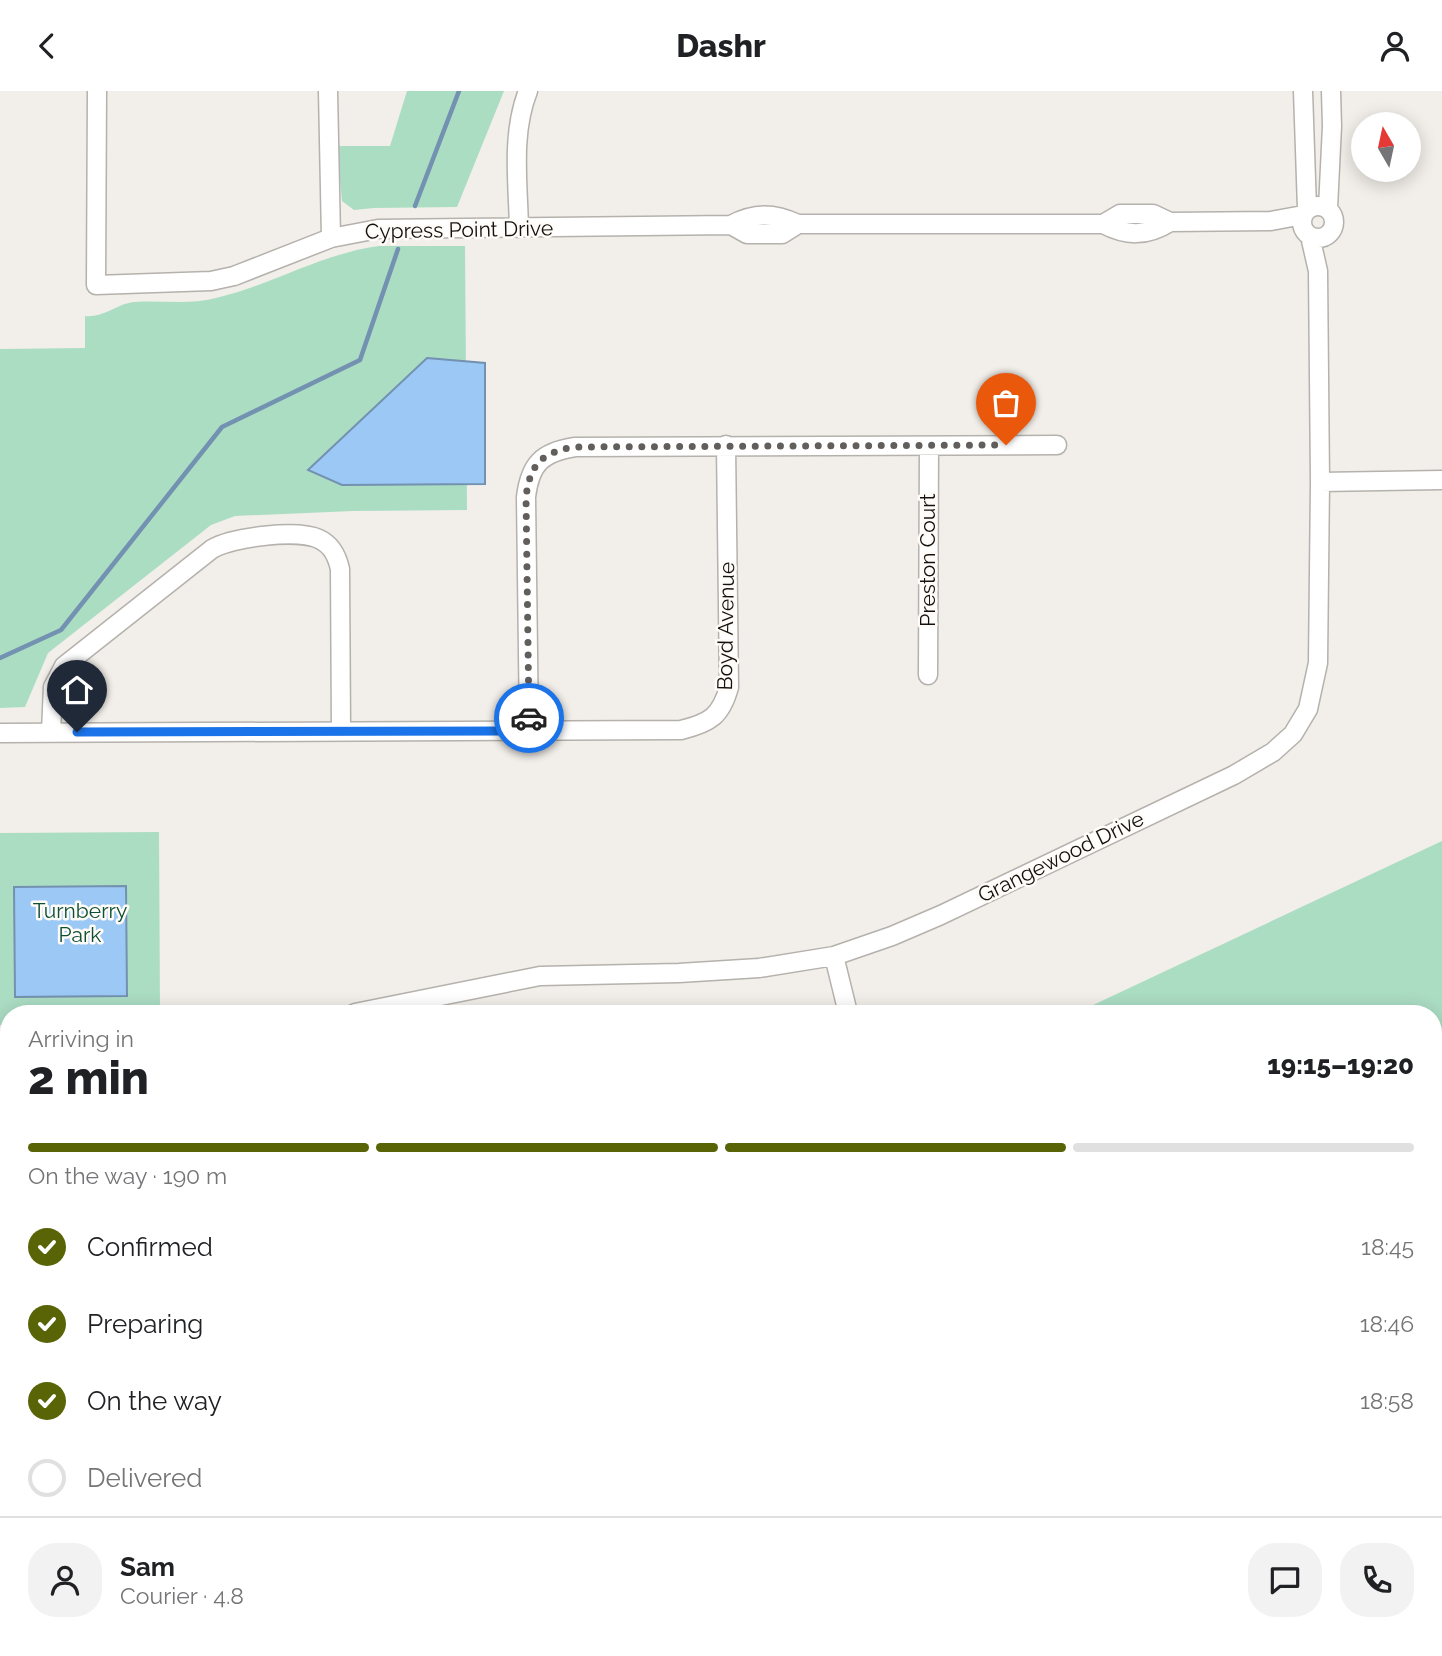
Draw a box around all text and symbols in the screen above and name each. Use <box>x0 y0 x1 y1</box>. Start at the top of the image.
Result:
icon: back <box>28 27 66 65</box>
text: Dashr <box>676 27 766 64</box>
icon: person <box>1376 27 1414 65</box>
north arrow <box>1351 112 1421 182</box>
map controls <box>1351 112 1421 182</box>
street label: Cypress Point Drive <box>365 215 553 244</box>
pin <box>976 373 1036 445</box>
icon: bag <box>987 384 1025 422</box>
street label: Preston Court <box>915 493 940 627</box>
street label: Boyd Avenue <box>712 562 739 690</box>
pin <box>47 660 107 732</box>
icon: home <box>58 671 96 709</box>
courier <box>494 683 564 753</box>
icon: car <box>510 699 548 737</box>
street label: Grangewood Drive <box>974 806 1148 908</box>
park label: Turnberry Park <box>33 898 127 947</box>
text: Arriving in <box>28 1025 134 1052</box>
text: 19:15–19:20 <box>1267 1050 1414 1080</box>
text: 2 min <box>28 1051 149 1105</box>
text: On the way · 190 m <box>28 1162 227 1189</box>
icon: check <box>28 1228 66 1266</box>
text: Confirmed <box>87 1232 213 1262</box>
text: 18:45 <box>1361 1233 1414 1260</box>
icon: check <box>28 1305 66 1343</box>
text: Preparing <box>87 1309 203 1339</box>
text: 18:46 <box>1360 1310 1414 1337</box>
icon: check <box>28 1382 66 1420</box>
text: On the way <box>87 1386 222 1416</box>
text: 18:58 <box>1360 1387 1414 1414</box>
text: Delivered <box>87 1463 202 1493</box>
button: person <box>28 1543 102 1617</box>
button: chat <box>1248 1543 1322 1617</box>
button: phone <box>1340 1543 1414 1617</box>
text: Sam <box>120 1552 175 1582</box>
text: Courier · 4.8 <box>120 1582 244 1609</box>

